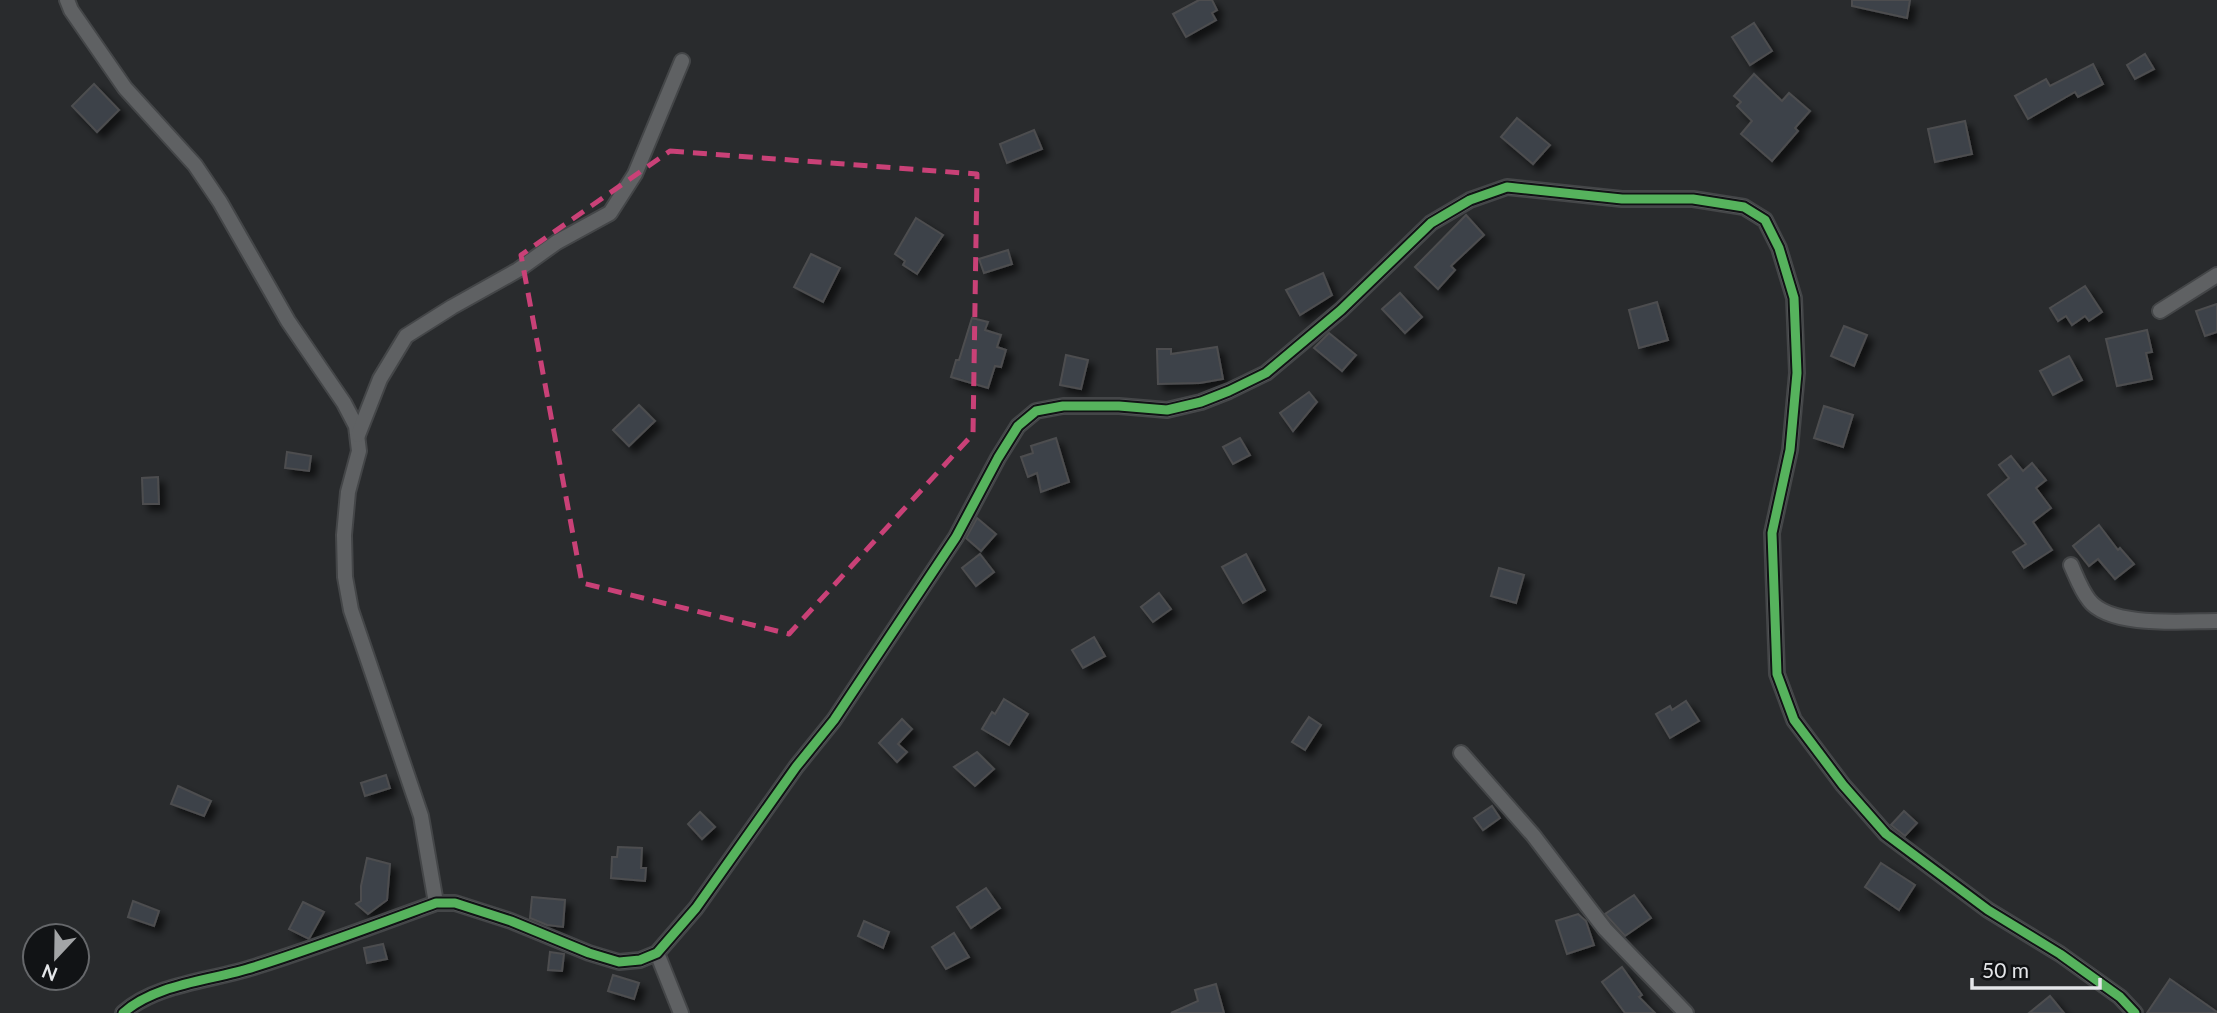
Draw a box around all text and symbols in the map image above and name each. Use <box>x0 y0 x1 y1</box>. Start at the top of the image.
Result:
north arrow <box>21 922 91 992</box>
scale bar <box>1972 946 2100 990</box>
text: 50 m <box>1982 957 2029 982</box>
text: N <box>38 960 61 987</box>

